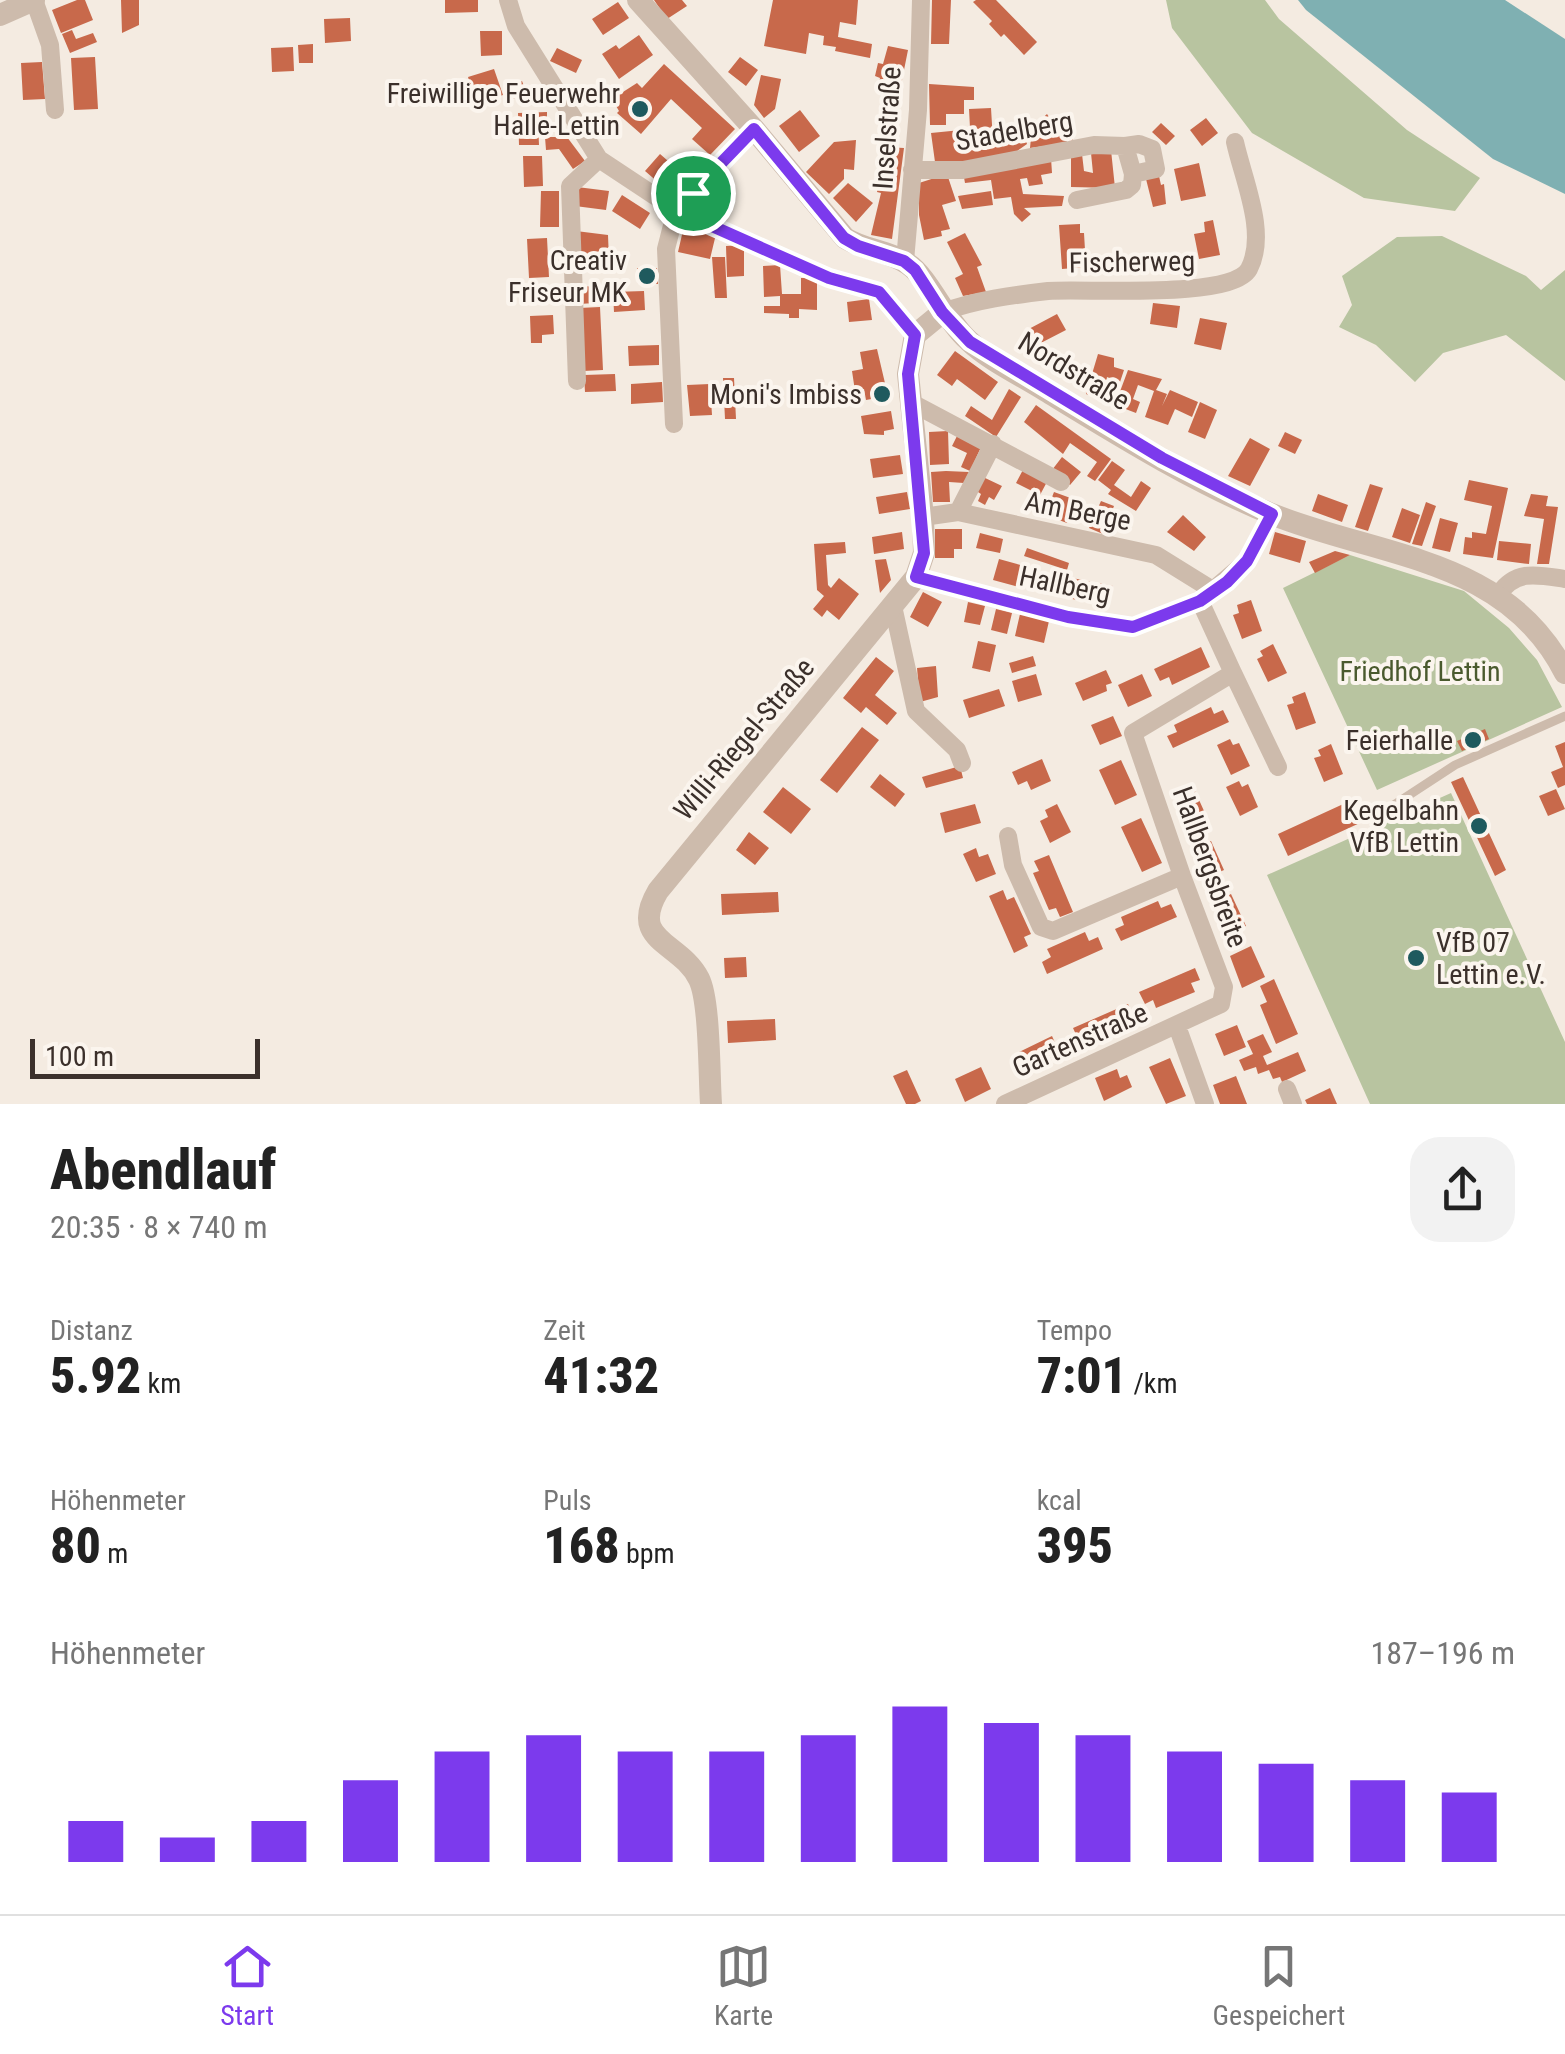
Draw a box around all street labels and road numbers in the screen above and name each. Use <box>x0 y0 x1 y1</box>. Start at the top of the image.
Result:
street label: Inselstraße <box>866 65 908 191</box>
street label: Stadelberg <box>953 104 1075 158</box>
street label: Fischerweg <box>1069 244 1195 280</box>
street label: Nordstraße <box>1012 325 1136 417</box>
street label: Am Berge <box>1022 485 1134 537</box>
street label: Hallberg <box>1016 559 1114 611</box>
street label: Willi-Riegel-Straße <box>667 652 821 826</box>
street label: Hallbergsbreite <box>1166 782 1254 952</box>
street label: Gartenstraße <box>1007 996 1153 1084</box>

